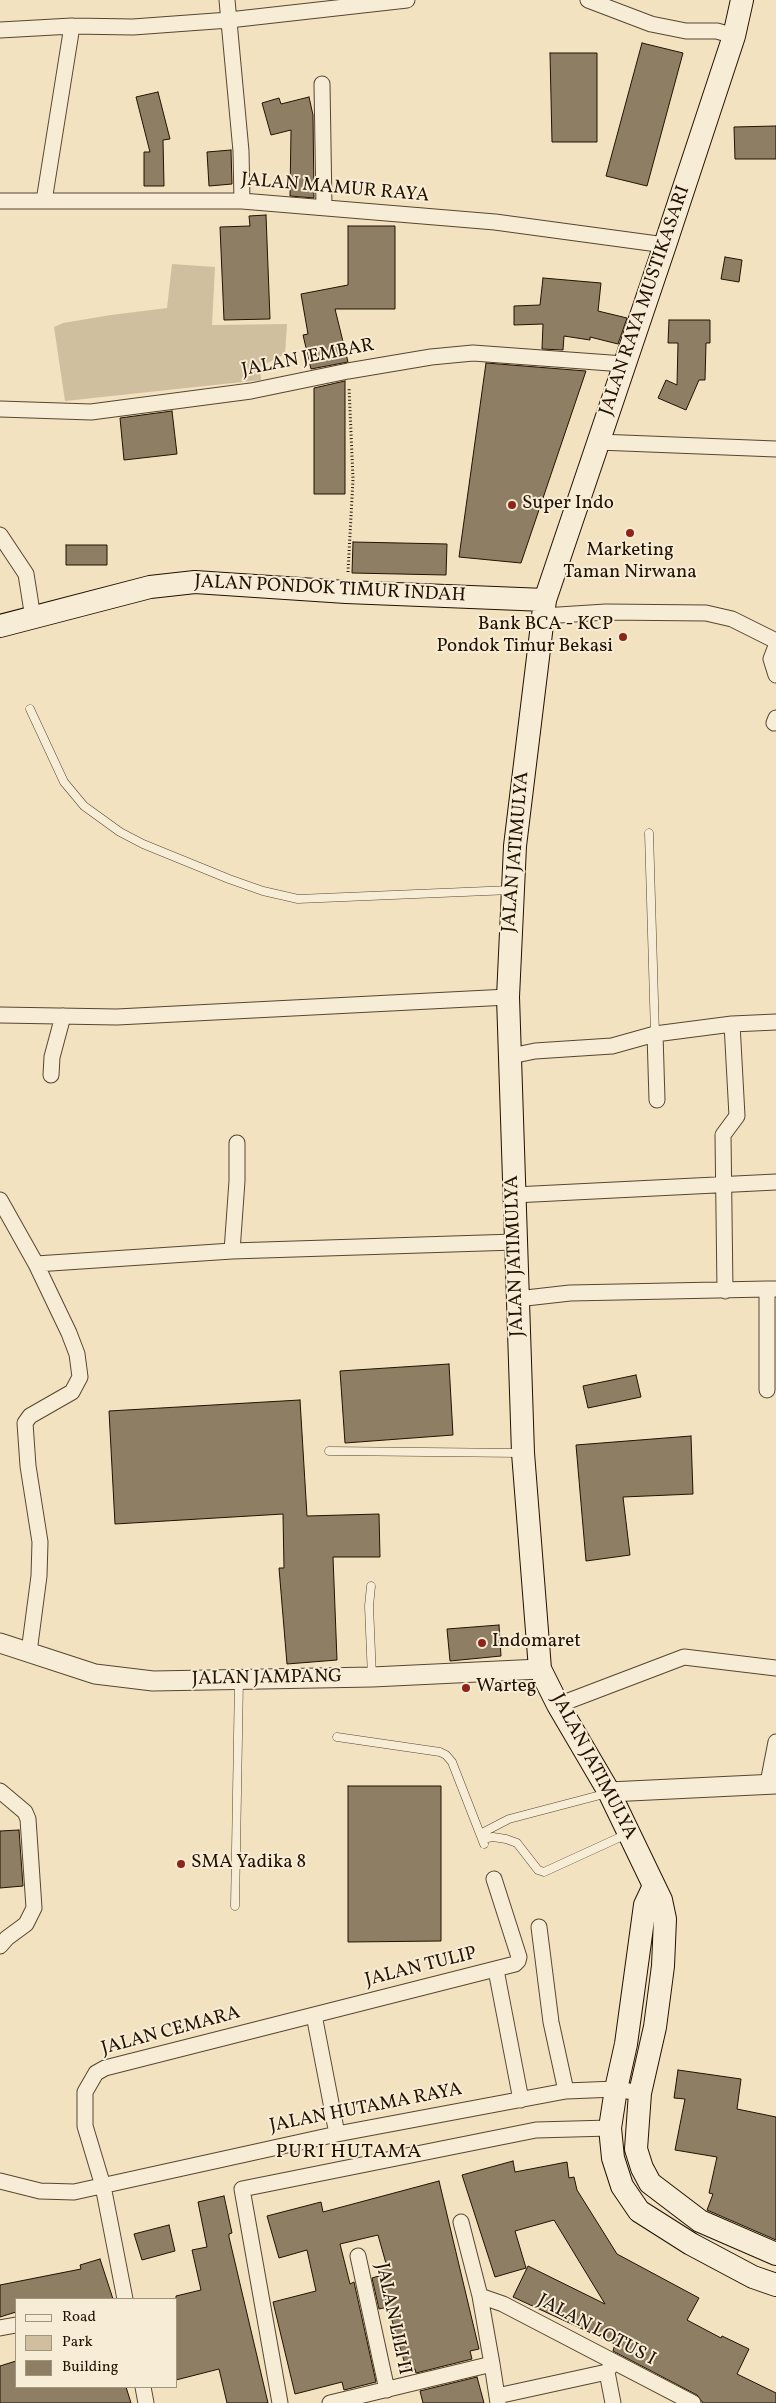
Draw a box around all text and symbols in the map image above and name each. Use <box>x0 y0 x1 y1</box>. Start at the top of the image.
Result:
street label: JALAN MAMUR RAYA <box>240 169 430 209</box>
street label: JALAN RAYA MUSTIKASARI <box>596 183 696 419</box>
street label: JALAN JEMBAR <box>240 335 376 383</box>
place label: Super Indo <box>522 494 614 516</box>
marker: Super Indo <box>506 499 518 511</box>
marker: Marketing Taman Nirwana <box>624 527 636 539</box>
place label: Marketing Taman Nirwana <box>563 541 697 585</box>
street label: JALAN PONDOK TIMUR INDAH <box>194 572 466 608</box>
place label: Bank BCA - KCP Pondok Timur Bekasi <box>436 615 613 659</box>
marker: Bank BCA - KCP Pondok Timur Bekasi <box>617 631 629 643</box>
street label: JALAN JATIMULYA <box>499 771 535 933</box>
street label: JALAN JATIMULYA <box>502 1175 530 1337</box>
place label: Indomaret <box>492 1632 581 1654</box>
marker: Indomaret <box>476 1637 488 1649</box>
street label: JALAN JAMPANG <box>192 1666 342 1692</box>
place label: Warteg <box>476 1677 536 1699</box>
marker: Warteg <box>460 1682 472 1694</box>
street label: JALAN JATIMULYA <box>545 1690 641 1844</box>
place label: SMA Yadika 8 <box>191 1853 306 1875</box>
marker: SMA Yadika 8 <box>175 1858 187 1870</box>
street label: JALAN TULIP <box>363 1943 479 1993</box>
street label: JALAN CEMARA <box>99 2003 243 2061</box>
street label: JALAN HUTAMA RAYA <box>268 2079 464 2139</box>
district label: PURI HUTAMA <box>274 2141 424 2165</box>
street label: JALAN LILI II <box>369 2261 415 2377</box>
street label: JALAN LOTUS I <box>533 2290 659 2372</box>
legend <box>15 2298 178 2388</box>
text: Road <box>62 2307 96 2328</box>
text: Park <box>62 2332 93 2353</box>
text: Building <box>62 2357 118 2378</box>

